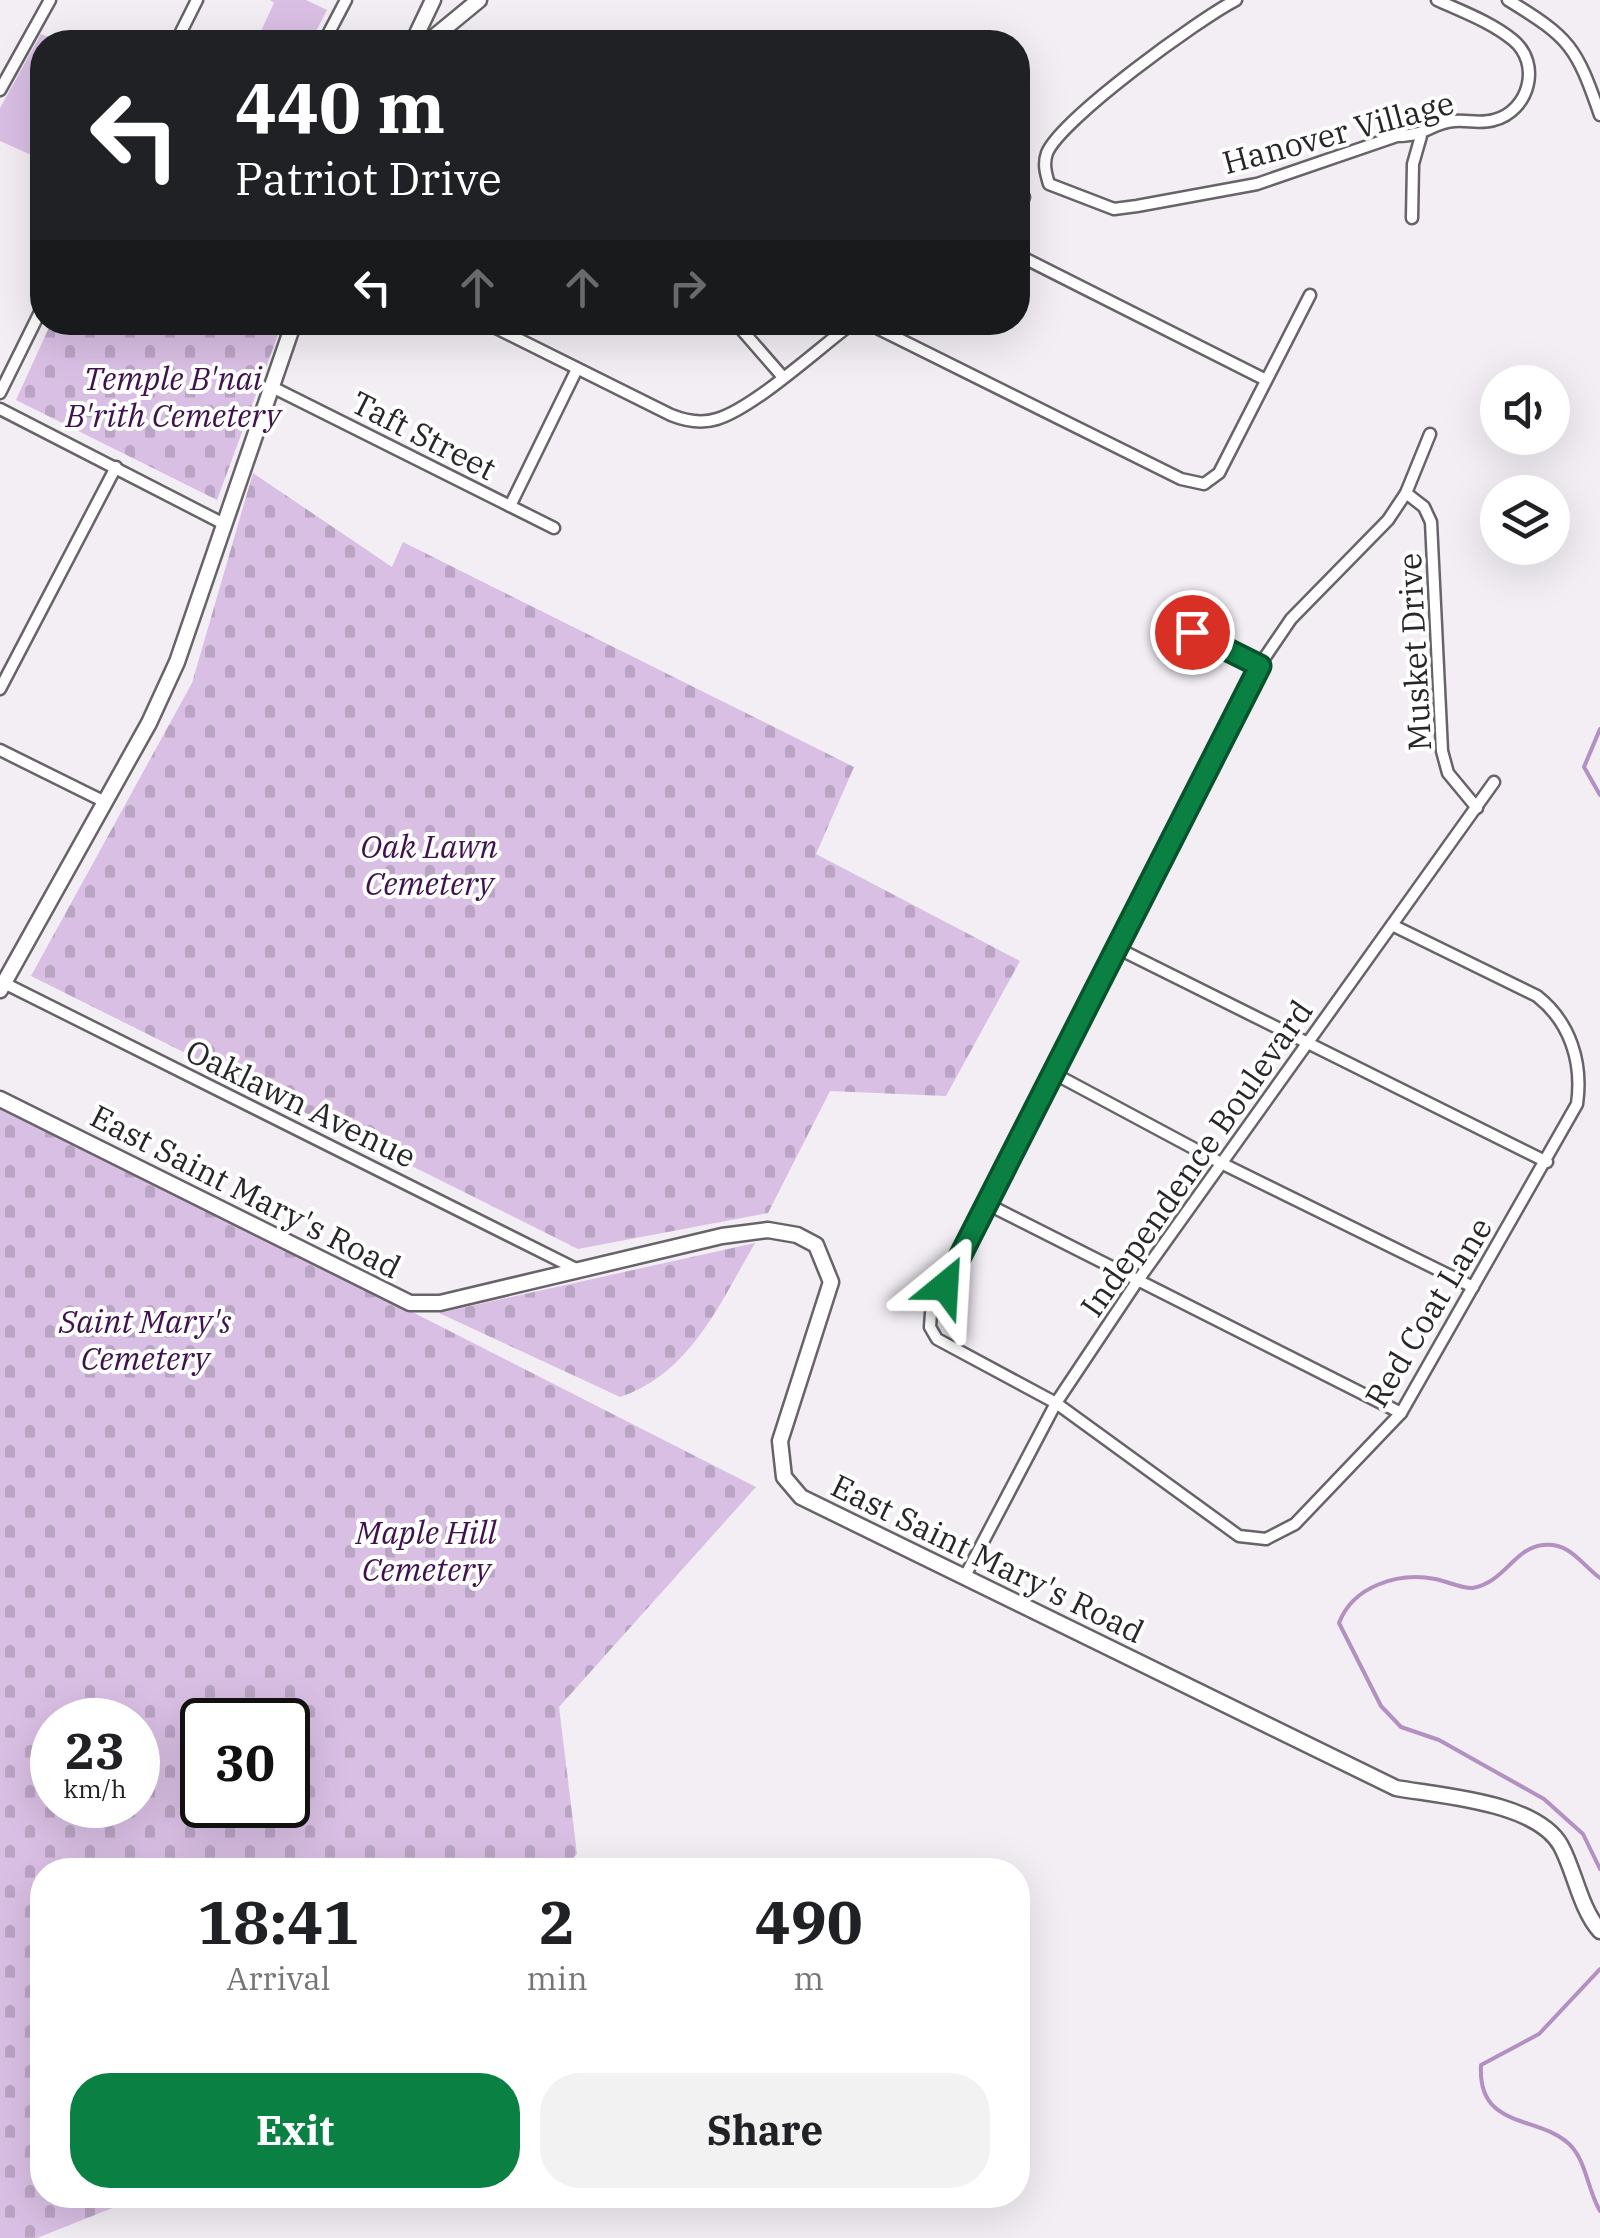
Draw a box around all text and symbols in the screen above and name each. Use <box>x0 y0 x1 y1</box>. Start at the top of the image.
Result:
text: 440 m <box>235 61 445 152</box>
icon: left <box>70 70 200 200</box>
street label: Hanover Village <box>1218 81 1458 183</box>
text: Patriot Drive <box>235 149 502 207</box>
icon: left <box>345 260 400 315</box>
icon: ahead <box>450 260 505 315</box>
icon: ahead <box>555 260 610 315</box>
icon: right <box>660 260 715 315</box>
park label: Temple B'nai B'rith Cemetery <box>65 357 283 436</box>
map controls <box>1480 365 1570 565</box>
button: sound <box>1480 365 1570 455</box>
street label: Taft Street <box>345 381 503 489</box>
button: layers <box>1480 475 1570 565</box>
street label: Musket Drive <box>1388 552 1440 752</box>
pin <box>1150 590 1235 675</box>
icon: arrive <box>1165 605 1220 660</box>
park label: Oak Lawn Cemetery <box>360 825 498 904</box>
street label: Independence Boulevard <box>1071 991 1321 1325</box>
street label: Oaklawn Avenue <box>179 1029 423 1177</box>
street label: East Saint Mary's Road <box>84 1094 408 1288</box>
street label: Red Coat Lane <box>1355 1209 1501 1415</box>
position arrow <box>893 1234 997 1338</box>
park label: Saint Mary's Cemetery <box>58 1300 232 1379</box>
street label: East Saint Mary's Road <box>825 1464 1151 1652</box>
park label: Maple Hill Cemetery <box>355 1511 497 1590</box>
speed limit sign: 30 <box>180 1698 310 1828</box>
text: 23 <box>65 1718 125 1783</box>
text: km/h <box>63 1772 127 1805</box>
text: 18:41 <box>197 1882 359 1961</box>
text: 2 <box>539 1882 575 1961</box>
text: 490 <box>755 1882 863 1961</box>
text: Arrival <box>226 1957 330 1999</box>
text: min <box>527 1957 588 1999</box>
text: m <box>794 1957 824 1999</box>
button: Exit <box>70 2073 520 2188</box>
button: Share <box>540 2073 990 2188</box>

